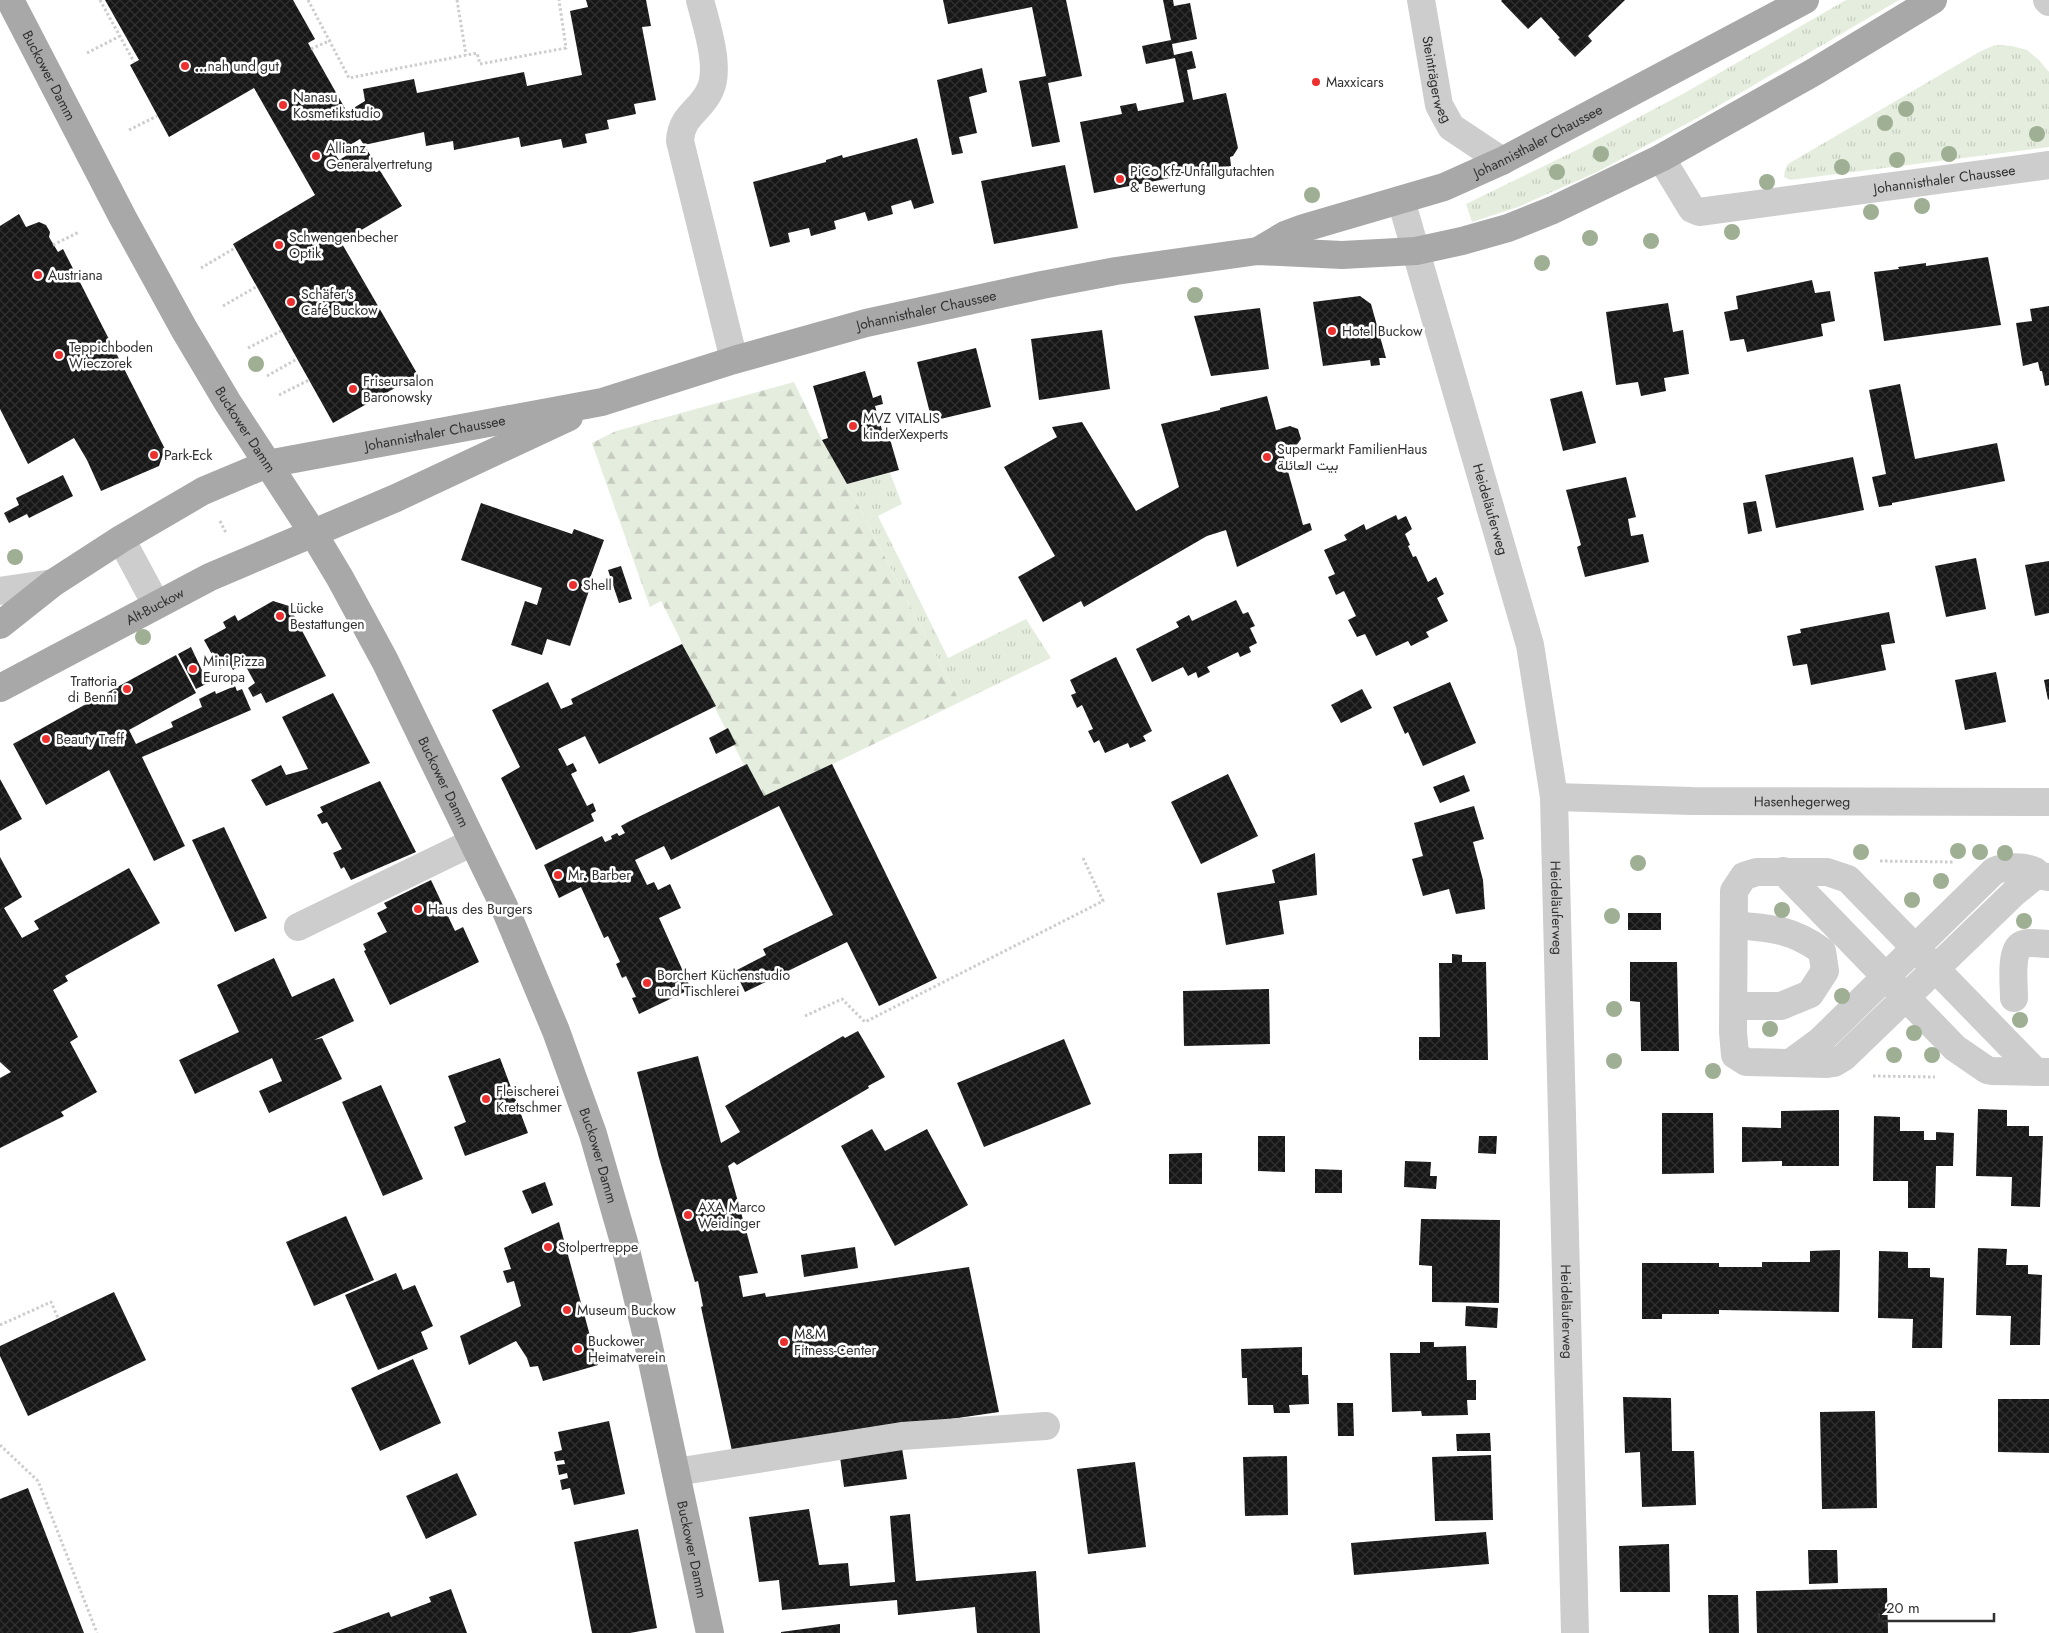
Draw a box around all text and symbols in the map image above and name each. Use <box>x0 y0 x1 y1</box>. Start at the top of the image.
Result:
street label: Buckower Damm <box>17 27 81 124</box>
street label: Steinträgerweg <box>1417 34 1457 127</box>
place label: ...nah und gut <box>195 56 279 76</box>
marker: ...nah und gut <box>179 60 191 72</box>
place label: Maxxicars <box>1326 72 1384 92</box>
marker: Maxxicars <box>1310 76 1322 88</box>
place label: Nanasu Kosmetikstudio <box>293 87 381 123</box>
marker: Nanasu Kosmetikstudio <box>277 99 289 111</box>
street label: Johannisthaler Chaussee <box>1468 99 1606 183</box>
place label: Allianz Generalvertretung <box>326 138 433 174</box>
marker: Allianz Generalvertretung <box>310 150 322 162</box>
street label: Johannisthaler Chaussee <box>1870 160 2017 199</box>
place label: PiCo Kfz-Unfallgutachten & Bewertung <box>1130 161 1275 197</box>
marker: PiCo Kfz-Unfallgutachten & Bewertung <box>1114 173 1126 185</box>
place label: Schwengenbecher Optik <box>289 227 398 263</box>
marker: Schwengenbecher Optik <box>273 239 285 251</box>
place label: Austriana <box>48 265 103 285</box>
marker: Austriana <box>32 269 44 281</box>
place label: Schäfer's Café Buckow <box>301 284 378 320</box>
street label: Johannisthaler Chaussee <box>852 285 998 336</box>
marker: Schäfer's Café Buckow <box>285 296 297 308</box>
place label: Hotel Buckow <box>1342 321 1423 341</box>
marker: Hotel Buckow <box>1326 325 1338 337</box>
place label: Teppichboden Wieczorek <box>69 337 153 373</box>
marker: Teppichboden Wieczorek <box>53 349 65 361</box>
place label: Friseursalon Baronowsky <box>363 371 434 407</box>
street label: Buckower Damm <box>210 383 281 476</box>
marker: Friseursalon Baronowsky <box>347 383 359 395</box>
place label: MVZ VITALIS kinderXexperts <box>863 408 949 444</box>
street label: Johannisthaler Chaussee <box>361 410 507 456</box>
marker: MVZ VITALIS kinderXexperts <box>847 420 859 432</box>
place label: Supermarkt FamilienHaus بيت العائلة <box>1277 439 1428 475</box>
place label: Park-Eck <box>164 445 213 465</box>
marker: Park-Eck <box>148 449 160 461</box>
marker: Supermarkt FamilienHaus بيت العائلة <box>1261 451 1273 463</box>
street label: Heideläuferweg <box>1468 461 1513 557</box>
place label: Shell <box>583 575 612 595</box>
marker: Shell <box>567 579 579 591</box>
street label: Alt-Buckow <box>122 582 188 630</box>
place label: Lücke Bestattungen <box>290 598 365 634</box>
marker: Lücke Bestattungen <box>274 610 286 622</box>
place label: Mini Pizza Europa <box>203 651 265 687</box>
marker: Mini Pizza Europa <box>187 663 199 675</box>
place label: Trattoria di Benni <box>68 671 117 707</box>
marker: Trattoria di Benni <box>121 683 133 695</box>
place label: Beauty Treff <box>56 729 125 749</box>
marker: Beauty Treff <box>40 733 52 745</box>
street label: Buckower Damm <box>413 733 474 831</box>
street label: Hasenhegerweg <box>1754 791 1850 811</box>
street label: Heideläuferweg <box>1546 860 1568 955</box>
place label: Mr. Barber <box>568 865 631 885</box>
marker: Mr. Barber <box>552 869 564 881</box>
place label: Haus des Burgers <box>428 899 533 919</box>
marker: Haus des Burgers <box>412 903 424 915</box>
place label: Borchert Küchenstudio und Tischlerei <box>657 965 790 1001</box>
marker: Borchert Küchenstudio und Tischlerei <box>641 977 653 989</box>
place label: Fleischerei Kretschmer <box>496 1081 562 1117</box>
marker: Fleischerei Kretschmer <box>480 1093 492 1105</box>
street label: Buckower Damm <box>574 1105 622 1206</box>
place label: AXA Marco Weidinger <box>698 1197 766 1233</box>
marker: AXA Marco Weidinger <box>682 1209 694 1221</box>
place label: Stolpertreppe <box>558 1237 638 1257</box>
marker: Stolpertreppe <box>542 1241 554 1253</box>
street label: Heideläuferweg <box>1556 1264 1578 1359</box>
place label: Museum Buckow <box>577 1300 676 1320</box>
marker: Museum Buckow <box>561 1304 573 1316</box>
place label: M&M Fitness-Center <box>794 1324 877 1360</box>
place label: Buckower Heimatverein <box>588 1331 666 1367</box>
marker: M&M Fitness-Center <box>778 1336 790 1348</box>
marker: Buckower Heimatverein <box>572 1343 584 1355</box>
street label: Buckower Damm <box>672 1499 712 1600</box>
scale bar <box>1879 1590 1994 1622</box>
text: 20 m <box>1886 1597 1920 1619</box>

